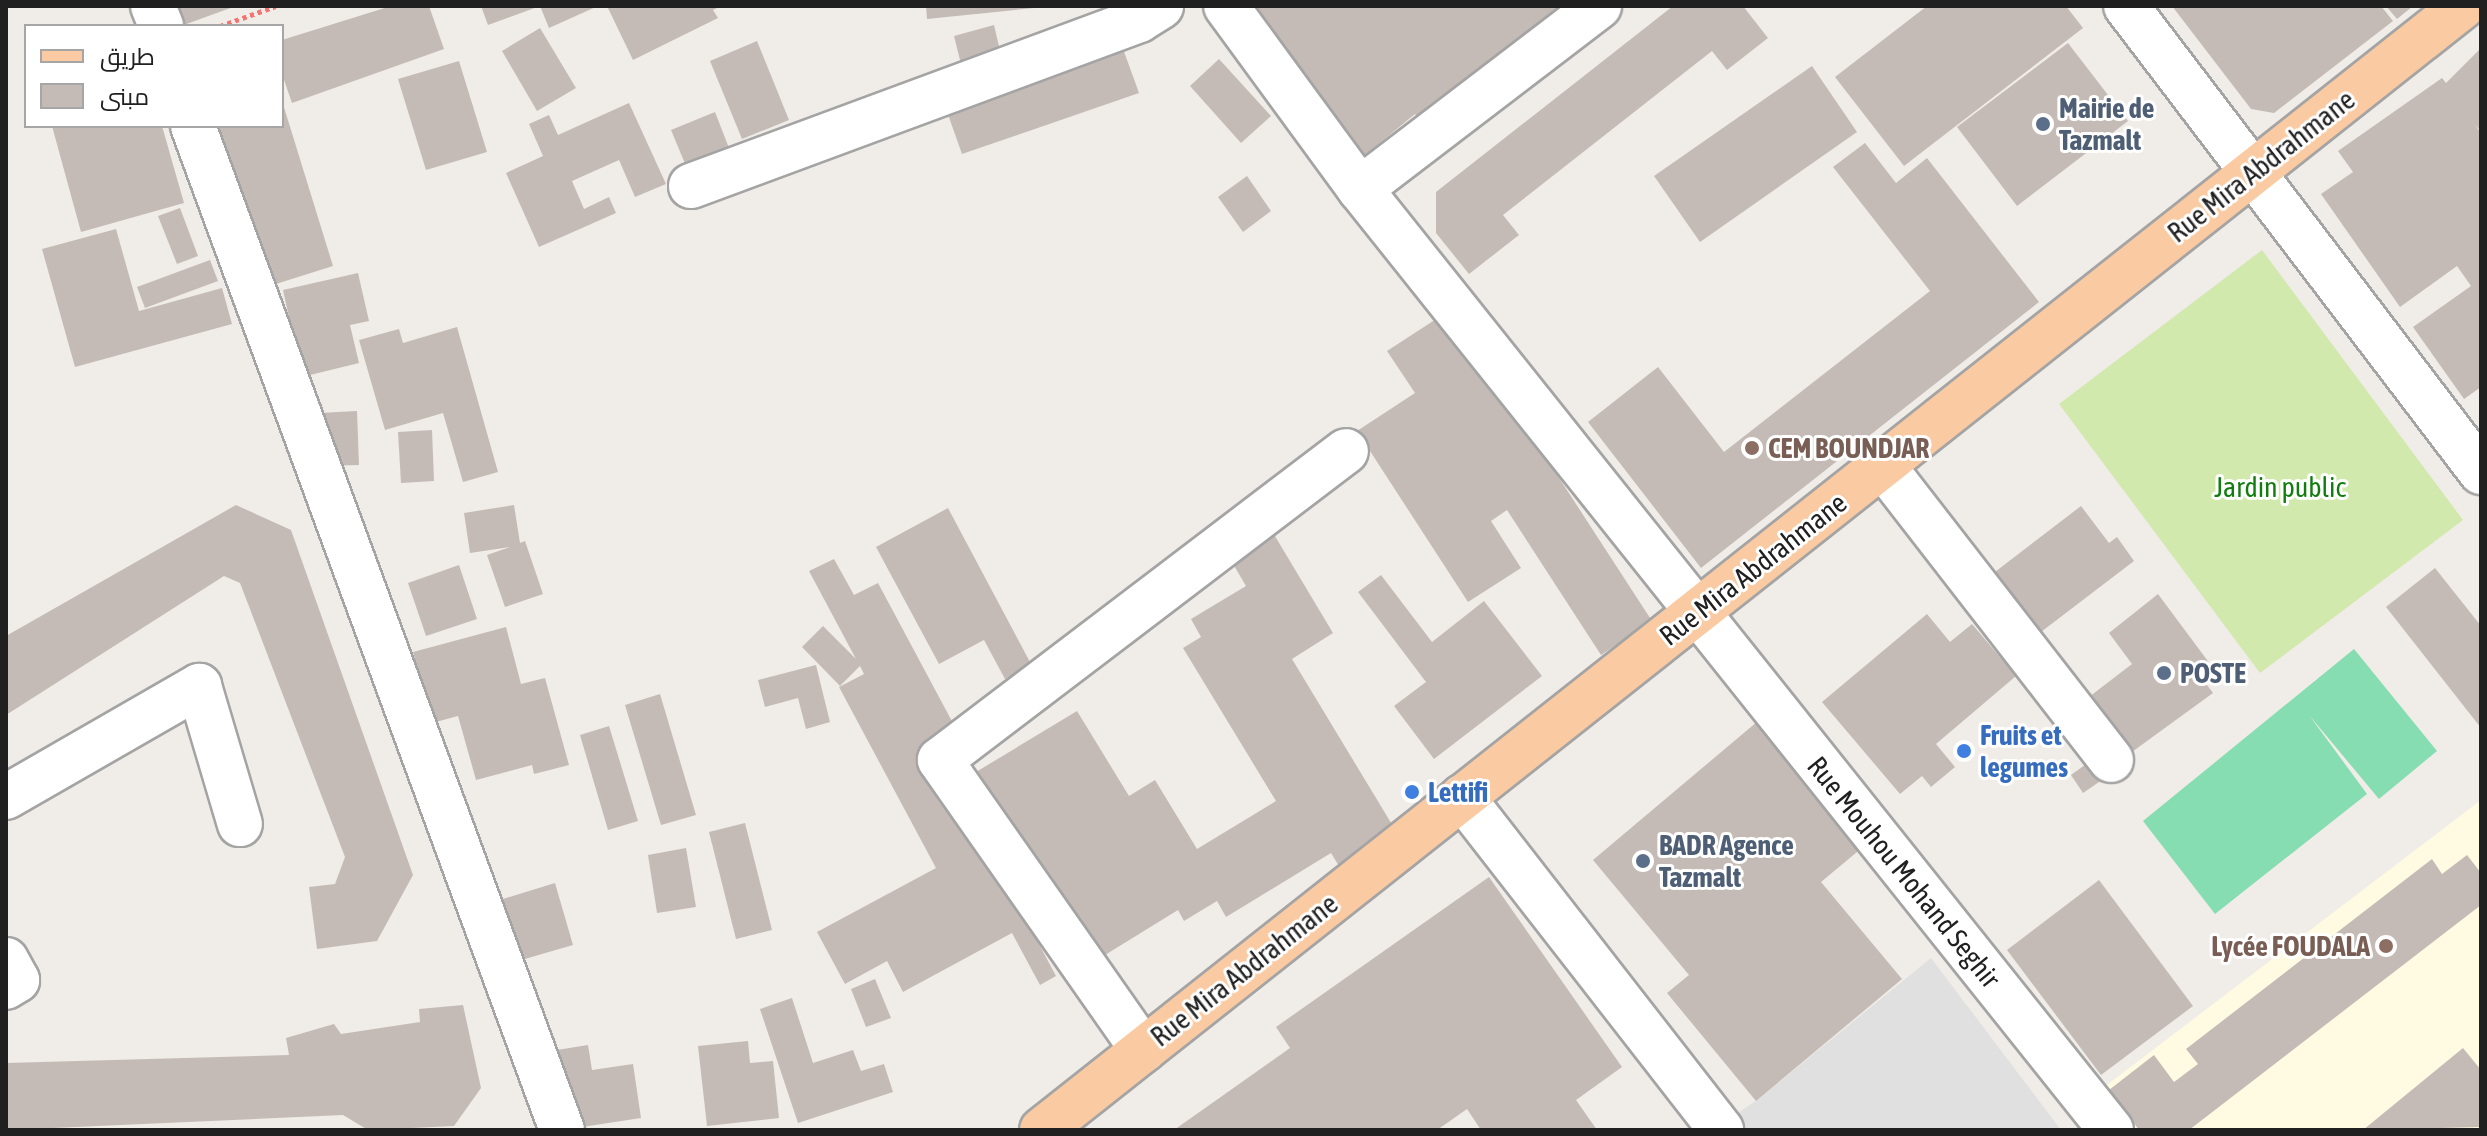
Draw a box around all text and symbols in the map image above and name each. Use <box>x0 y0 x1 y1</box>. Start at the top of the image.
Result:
legend <box>24 24 284 128</box>
text: طريق <box>100 43 155 70</box>
text: مبنى <box>100 83 149 110</box>
street label: Rue Mira Abdrahmane <box>2161 83 2361 249</box>
place label: Mairie de Tazmalt <box>2059 91 2154 157</box>
marker: Mairie de Tazmalt <box>2034 115 2052 133</box>
place label: CEM BOUNDJAR <box>1768 431 1929 465</box>
marker: CEM BOUNDJAR <box>1743 439 1761 457</box>
park label: Jardin public <box>2214 470 2346 504</box>
street label: Rue Mira Abdrahmane <box>1653 486 1853 652</box>
place label: POSTE <box>2180 656 2246 690</box>
marker: POSTE <box>2155 664 2173 682</box>
place label: Fruits et legumes <box>1980 718 2068 784</box>
marker: Fruits et legumes <box>1955 742 1973 760</box>
street label: Rue Mouhou Mohand Seghir <box>1800 750 2008 994</box>
place label: Lettifi <box>1428 775 1488 809</box>
marker: Lettifi <box>1403 783 1421 801</box>
place label: BADR Agence Tazmalt <box>1659 828 1794 894</box>
marker: BADR Agence Tazmalt <box>1634 852 1652 870</box>
street label: Rue Mira Abdrahmane <box>1144 887 1344 1053</box>
place label: Lycée FOUDALA <box>2211 929 2370 963</box>
marker: Lycée FOUDALA <box>2377 937 2395 955</box>

